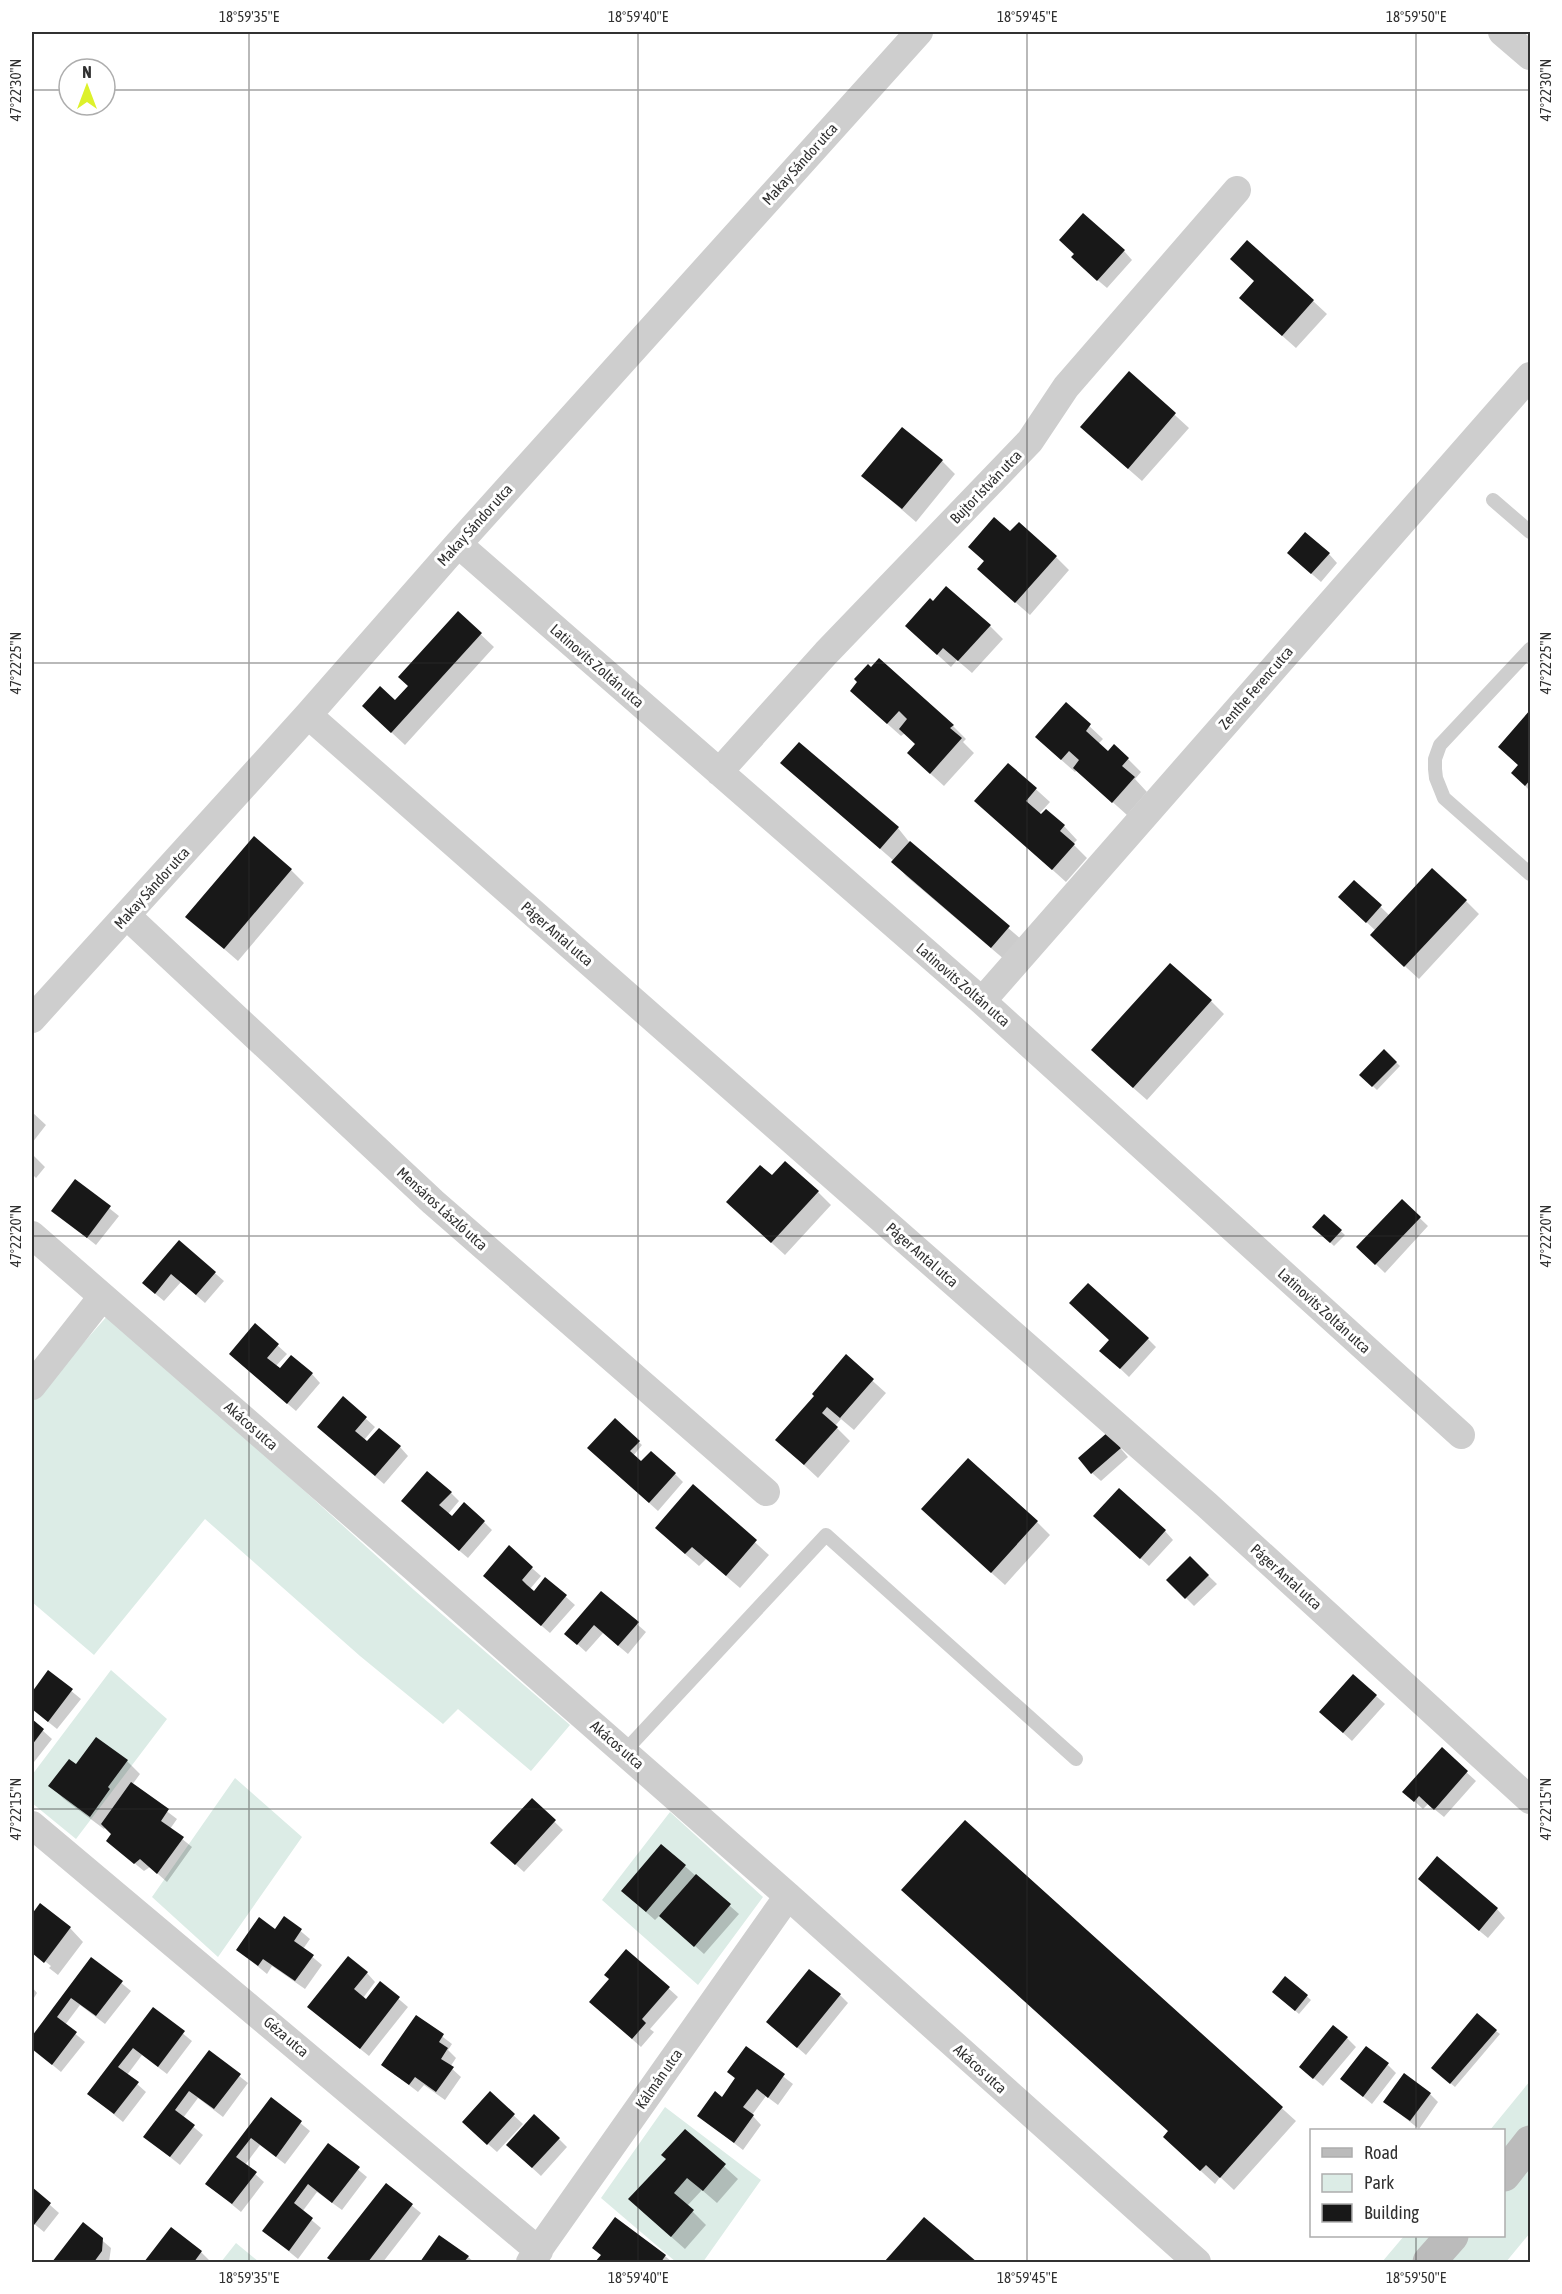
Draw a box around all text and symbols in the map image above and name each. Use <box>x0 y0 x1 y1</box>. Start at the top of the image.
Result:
text: 18°59'35"E <box>219 8 280 25</box>
text: 18°59'40"E <box>608 8 669 25</box>
text: 18°59'45"E <box>997 8 1058 25</box>
text: 18°59'50"E <box>1386 8 1447 25</box>
north arrow <box>57 57 117 117</box>
text: 47°22'30"N <box>7 59 24 121</box>
text: 47°22'30"N <box>1537 59 1554 121</box>
text: N <box>82 63 92 81</box>
street label: Makay Sándor utca <box>759 119 841 208</box>
street label: Bujtor István utca <box>946 446 1025 527</box>
street label: Makay Sándor utca <box>434 480 516 569</box>
street label: Latinovits Zoltán utca <box>547 620 648 711</box>
text: 47°22'25"N <box>7 632 24 694</box>
text: 47°22'25"N <box>1537 632 1554 694</box>
street label: Zenthe Ferenc utca <box>1215 643 1296 732</box>
street label: Makay Sándor utca <box>111 843 193 932</box>
street label: Páger Antal utca <box>518 898 597 969</box>
street label: Latinovits Zoltán utca <box>913 939 1014 1030</box>
street label: Mensáros László utca <box>394 1164 491 1254</box>
text: 47°22'20"N <box>7 1205 24 1267</box>
text: 47°22'20"N <box>1537 1205 1554 1267</box>
street label: Páger Antal utca <box>883 1219 962 1290</box>
street label: Latinovits Zoltán utca <box>1275 1265 1374 1357</box>
street label: Akácos utca <box>221 1398 281 1453</box>
street label: Páger Antal utca <box>1247 1540 1325 1613</box>
street label: Akácos utca <box>587 1717 647 1772</box>
text: 47°22'15"N <box>7 1778 24 1840</box>
text: 47°22'15"N <box>1537 1778 1554 1840</box>
street label: Géza utca <box>261 2013 312 2060</box>
street label: Akácos utca <box>951 2041 1010 2097</box>
street label: Kálmán utca <box>632 2046 685 2112</box>
legend <box>1310 2129 1505 2237</box>
text: Road <box>1364 2142 1398 2163</box>
text: Park <box>1364 2172 1394 2193</box>
text: Building <box>1364 2202 1419 2223</box>
text: 18°59'35"E <box>219 2269 280 2286</box>
text: 18°59'40"E <box>608 2269 669 2286</box>
text: 18°59'45"E <box>997 2269 1058 2286</box>
text: 18°59'50"E <box>1386 2269 1447 2286</box>

